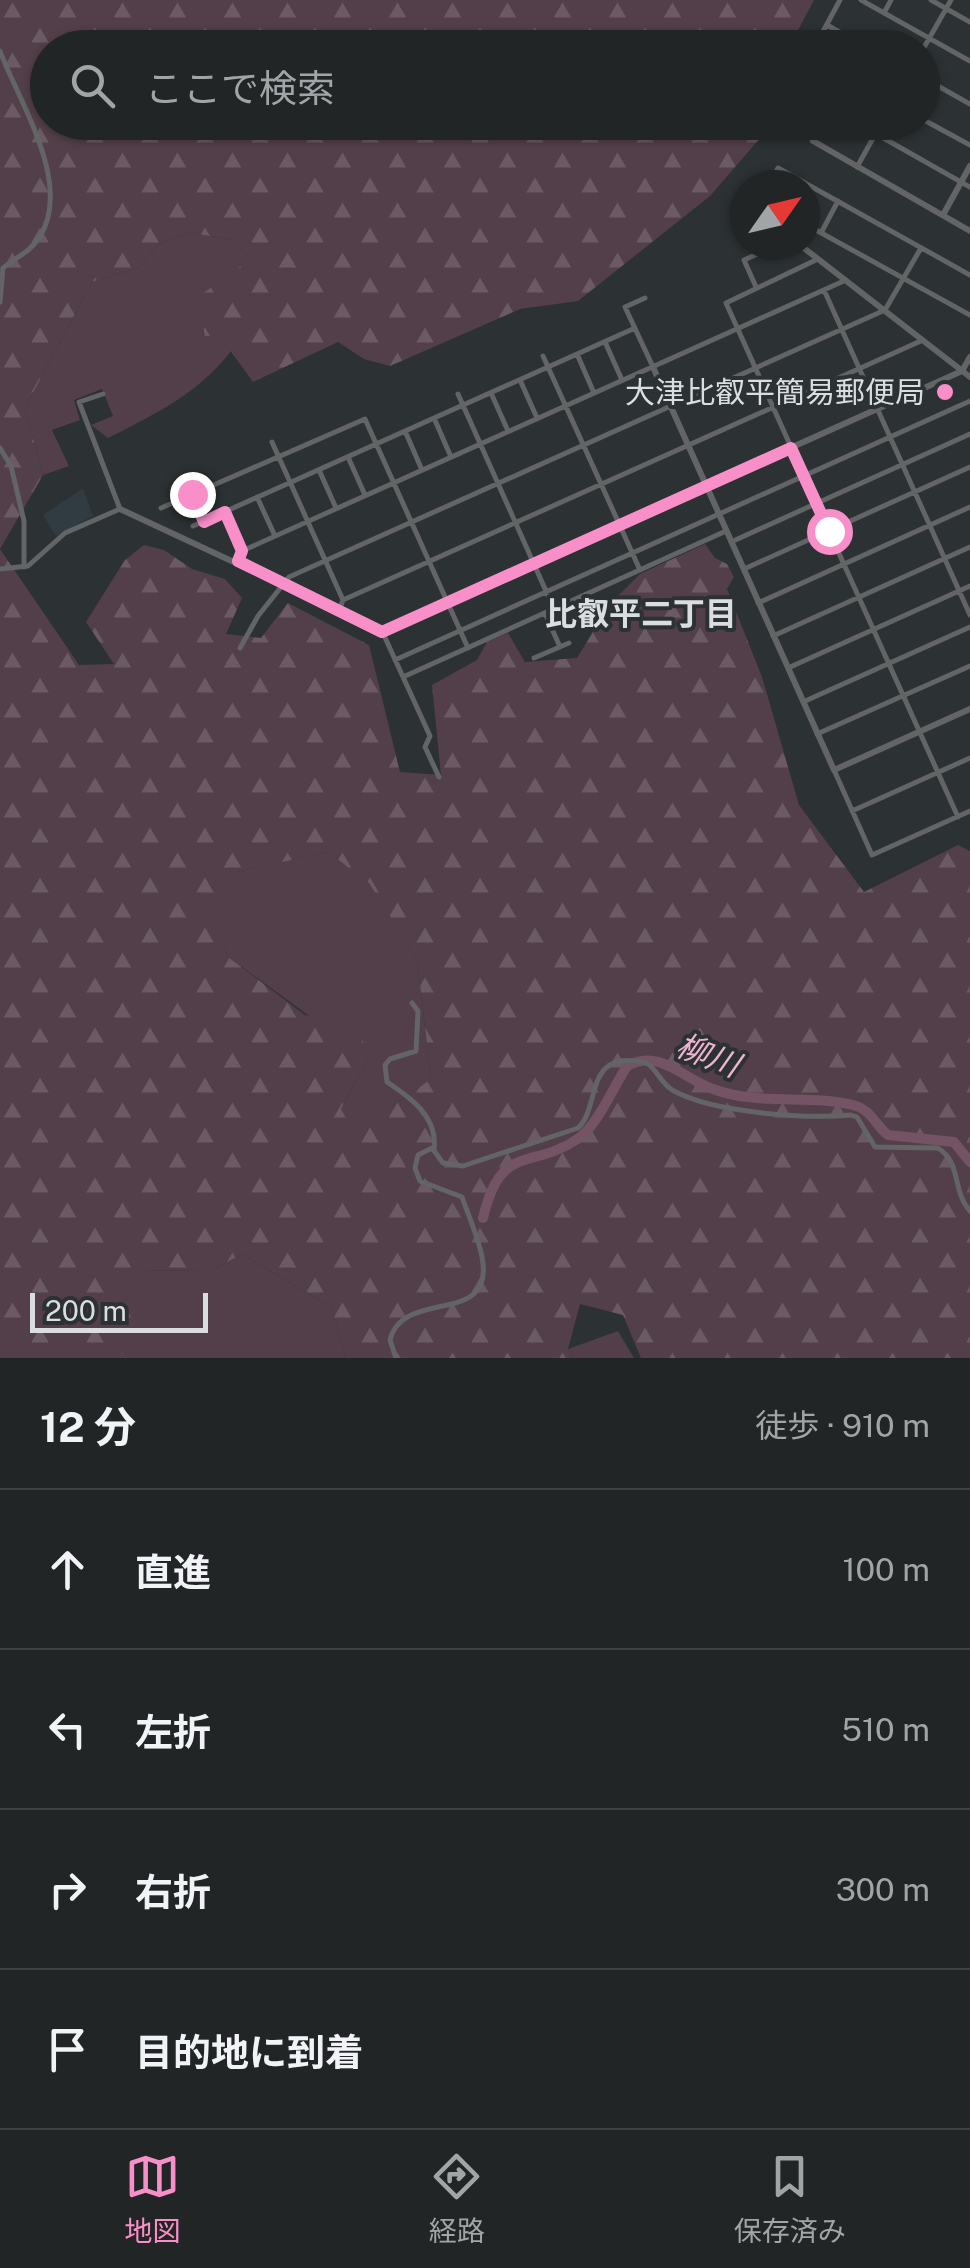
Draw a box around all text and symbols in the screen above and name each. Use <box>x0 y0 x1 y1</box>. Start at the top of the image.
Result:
search box <box>30 30 940 140</box>
icon: search <box>65 58 120 113</box>
text: ここで検索 <box>145 66 335 111</box>
north arrow <box>730 170 820 260</box>
place label: 大津比叡平簡易郵便局 <box>625 374 925 410</box>
marker: 大津比叡平簡易郵便局 <box>934 381 956 403</box>
route end <box>170 472 216 518</box>
route start <box>807 509 853 555</box>
district label: 比叡平二丁目 <box>545 595 737 632</box>
water label: 柳川 <box>671 1026 747 1085</box>
scale bar <box>30 1288 208 1332</box>
text: 200 m <box>45 1294 127 1327</box>
text: 12 分 <box>40 1402 136 1451</box>
text: 徒歩 · 910 m <box>755 1407 930 1444</box>
icon: ahead <box>40 1542 95 1597</box>
text: 直進 <box>135 1550 211 1595</box>
text: 100 m <box>843 1551 930 1588</box>
icon: left <box>40 1702 95 1757</box>
text: 左折 <box>135 1710 211 1755</box>
text: 510 m <box>841 1711 930 1748</box>
icon: right <box>40 1862 95 1917</box>
text: 右折 <box>135 1870 211 1915</box>
text: 300 m <box>836 1871 930 1908</box>
icon: arrive <box>40 2022 95 2077</box>
text: 目的地に到着 <box>135 2030 363 2075</box>
tab: 地図 <box>124 2149 180 2249</box>
tab: 経路 <box>429 2149 485 2249</box>
tab: 保存済み <box>734 2149 846 2249</box>

